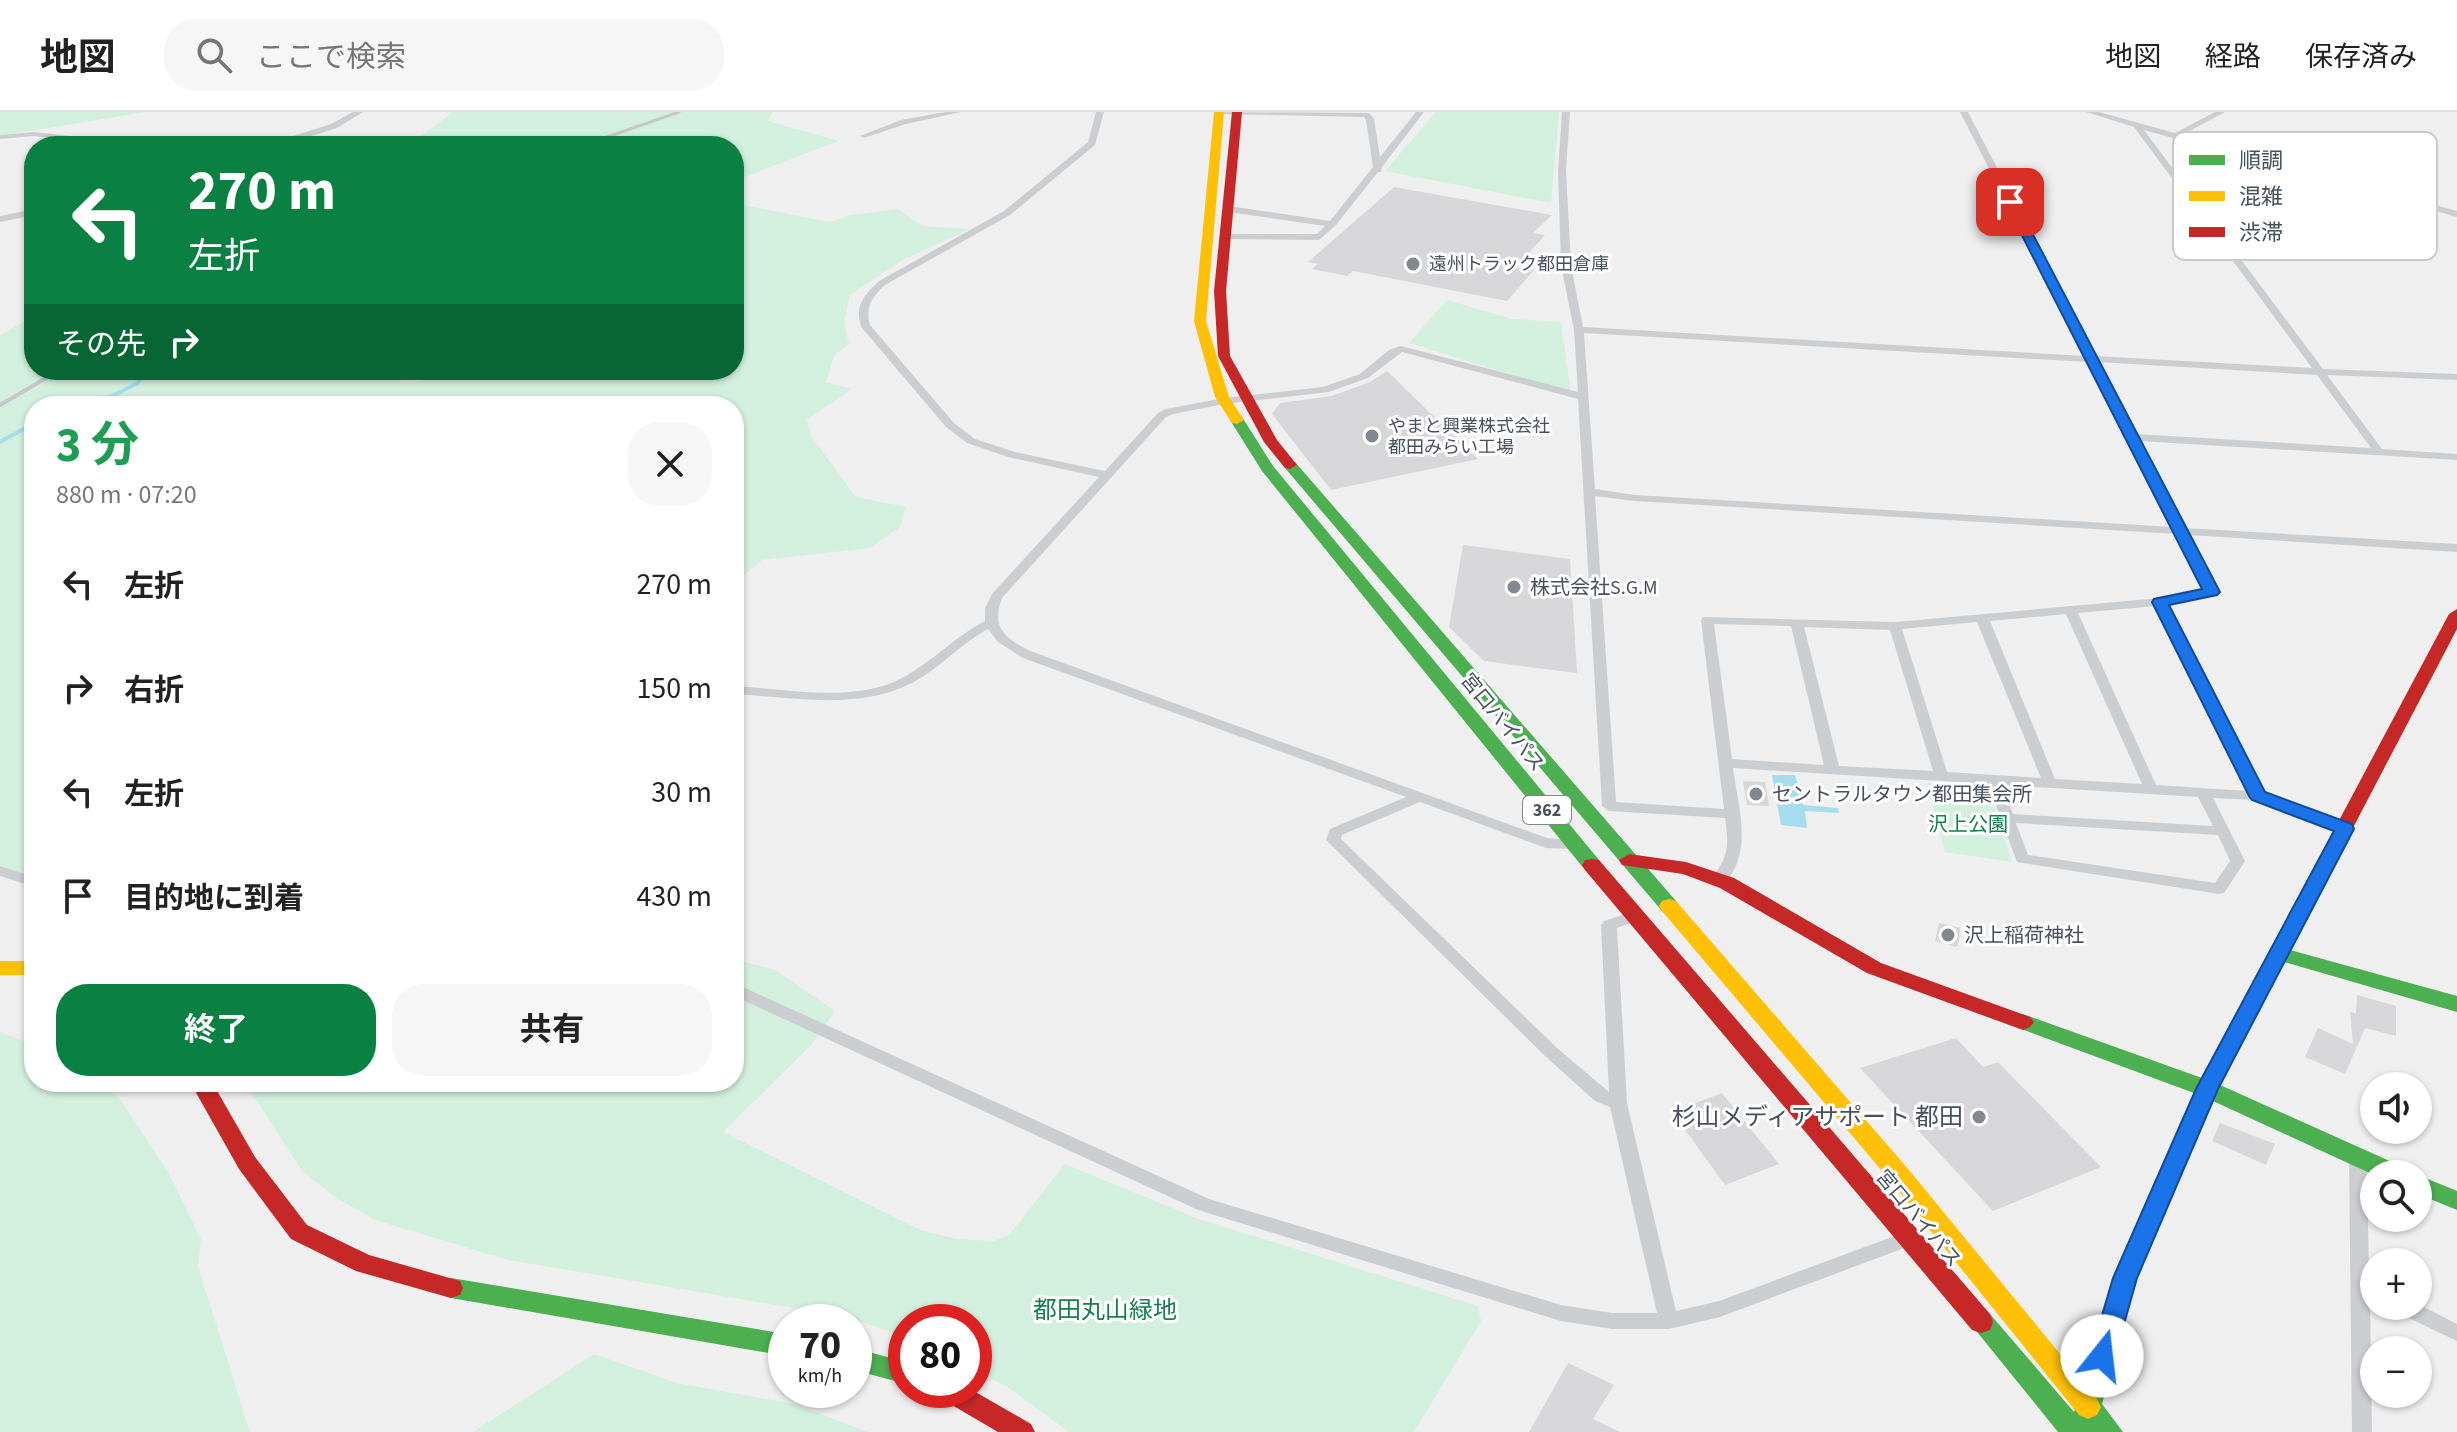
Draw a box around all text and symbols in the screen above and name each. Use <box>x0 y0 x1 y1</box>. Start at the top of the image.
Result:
search box <box>164 19 724 91</box>
text: 地図 <box>40 31 116 85</box>
icon: search <box>192 33 236 77</box>
text: ここで検索 <box>256 36 406 79</box>
text: 地図 <box>2105 37 2161 77</box>
text: 経路 <box>2205 37 2261 77</box>
text: 保存済み <box>2305 37 2417 77</box>
legend <box>2173 132 2437 260</box>
text: 順調 <box>2239 145 2283 177</box>
text: 270 m <box>188 152 336 231</box>
icon: left <box>56 168 160 272</box>
pin <box>1976 168 2044 236</box>
icon: arrive <box>1988 180 2032 224</box>
text: 混雑 <box>2239 181 2283 213</box>
text: 渋滞 <box>2239 217 2283 249</box>
text: 左折 <box>188 231 260 282</box>
place label: 遠州トラック都田倉庫 <box>1429 252 1609 277</box>
marker: 遠州トラック都田倉庫 <box>1404 255 1422 273</box>
icon: right <box>162 320 206 364</box>
text: その先 <box>56 323 146 366</box>
text: 3 分 <box>56 412 139 480</box>
place label: やまと興業株式会社 都田みらい工場 <box>1388 414 1550 460</box>
button: close <box>628 422 712 506</box>
marker: やまと興業株式会社 都田みらい工場 <box>1363 427 1381 445</box>
text: 880 m · 07:20 <box>56 476 197 513</box>
icon: left <box>56 562 100 606</box>
text: 270 m <box>636 563 712 606</box>
text: 左折 <box>124 565 184 608</box>
place label: 株式会社S.G.M <box>1530 574 1658 602</box>
marker: 株式会社S.G.M <box>1505 578 1523 596</box>
icon: right <box>56 666 100 710</box>
text: 150 m <box>636 667 712 710</box>
street label: 宮口バイパス <box>1454 667 1551 778</box>
text: 右折 <box>124 669 184 712</box>
icon: left <box>56 770 100 814</box>
text: 30 m <box>651 771 712 814</box>
text: 左折 <box>124 773 184 816</box>
place label: セントラルタウン都田集会所 <box>1772 781 2032 809</box>
marker: セントラルタウン都田集会所 <box>1747 785 1765 803</box>
road number: 362 <box>1523 796 1571 824</box>
park label: 沢上公園 <box>1928 811 2008 839</box>
icon: arrive <box>56 874 100 918</box>
text: 430 m <box>636 875 712 918</box>
text: 目的地に到着 <box>124 877 304 920</box>
place label: 沢上稲荷神社 <box>1964 922 2084 950</box>
marker: 沢上稲荷神社 <box>1939 926 1957 944</box>
button: 終了 <box>56 984 376 1076</box>
button: 共有 <box>392 984 712 1076</box>
map controls <box>2360 1072 2432 1408</box>
button: sound <box>2360 1072 2432 1144</box>
place label: 杉山メディアサポート 都田 <box>1672 1100 1963 1135</box>
marker: 杉山メディアサポート 都田 <box>1970 1108 1988 1126</box>
button: search <box>2360 1160 2432 1232</box>
street label: 宮口バイパス <box>1869 1164 1967 1273</box>
button: + <box>2360 1248 2432 1320</box>
park label: 都田丸山緑地 <box>1033 1293 1177 1328</box>
speed limit sign: 80 <box>888 1304 992 1408</box>
position arrow <box>2060 1314 2144 1398</box>
text: 70 <box>799 1317 841 1374</box>
button: − <box>2360 1336 2432 1408</box>
text: km/h <box>798 1362 842 1390</box>

